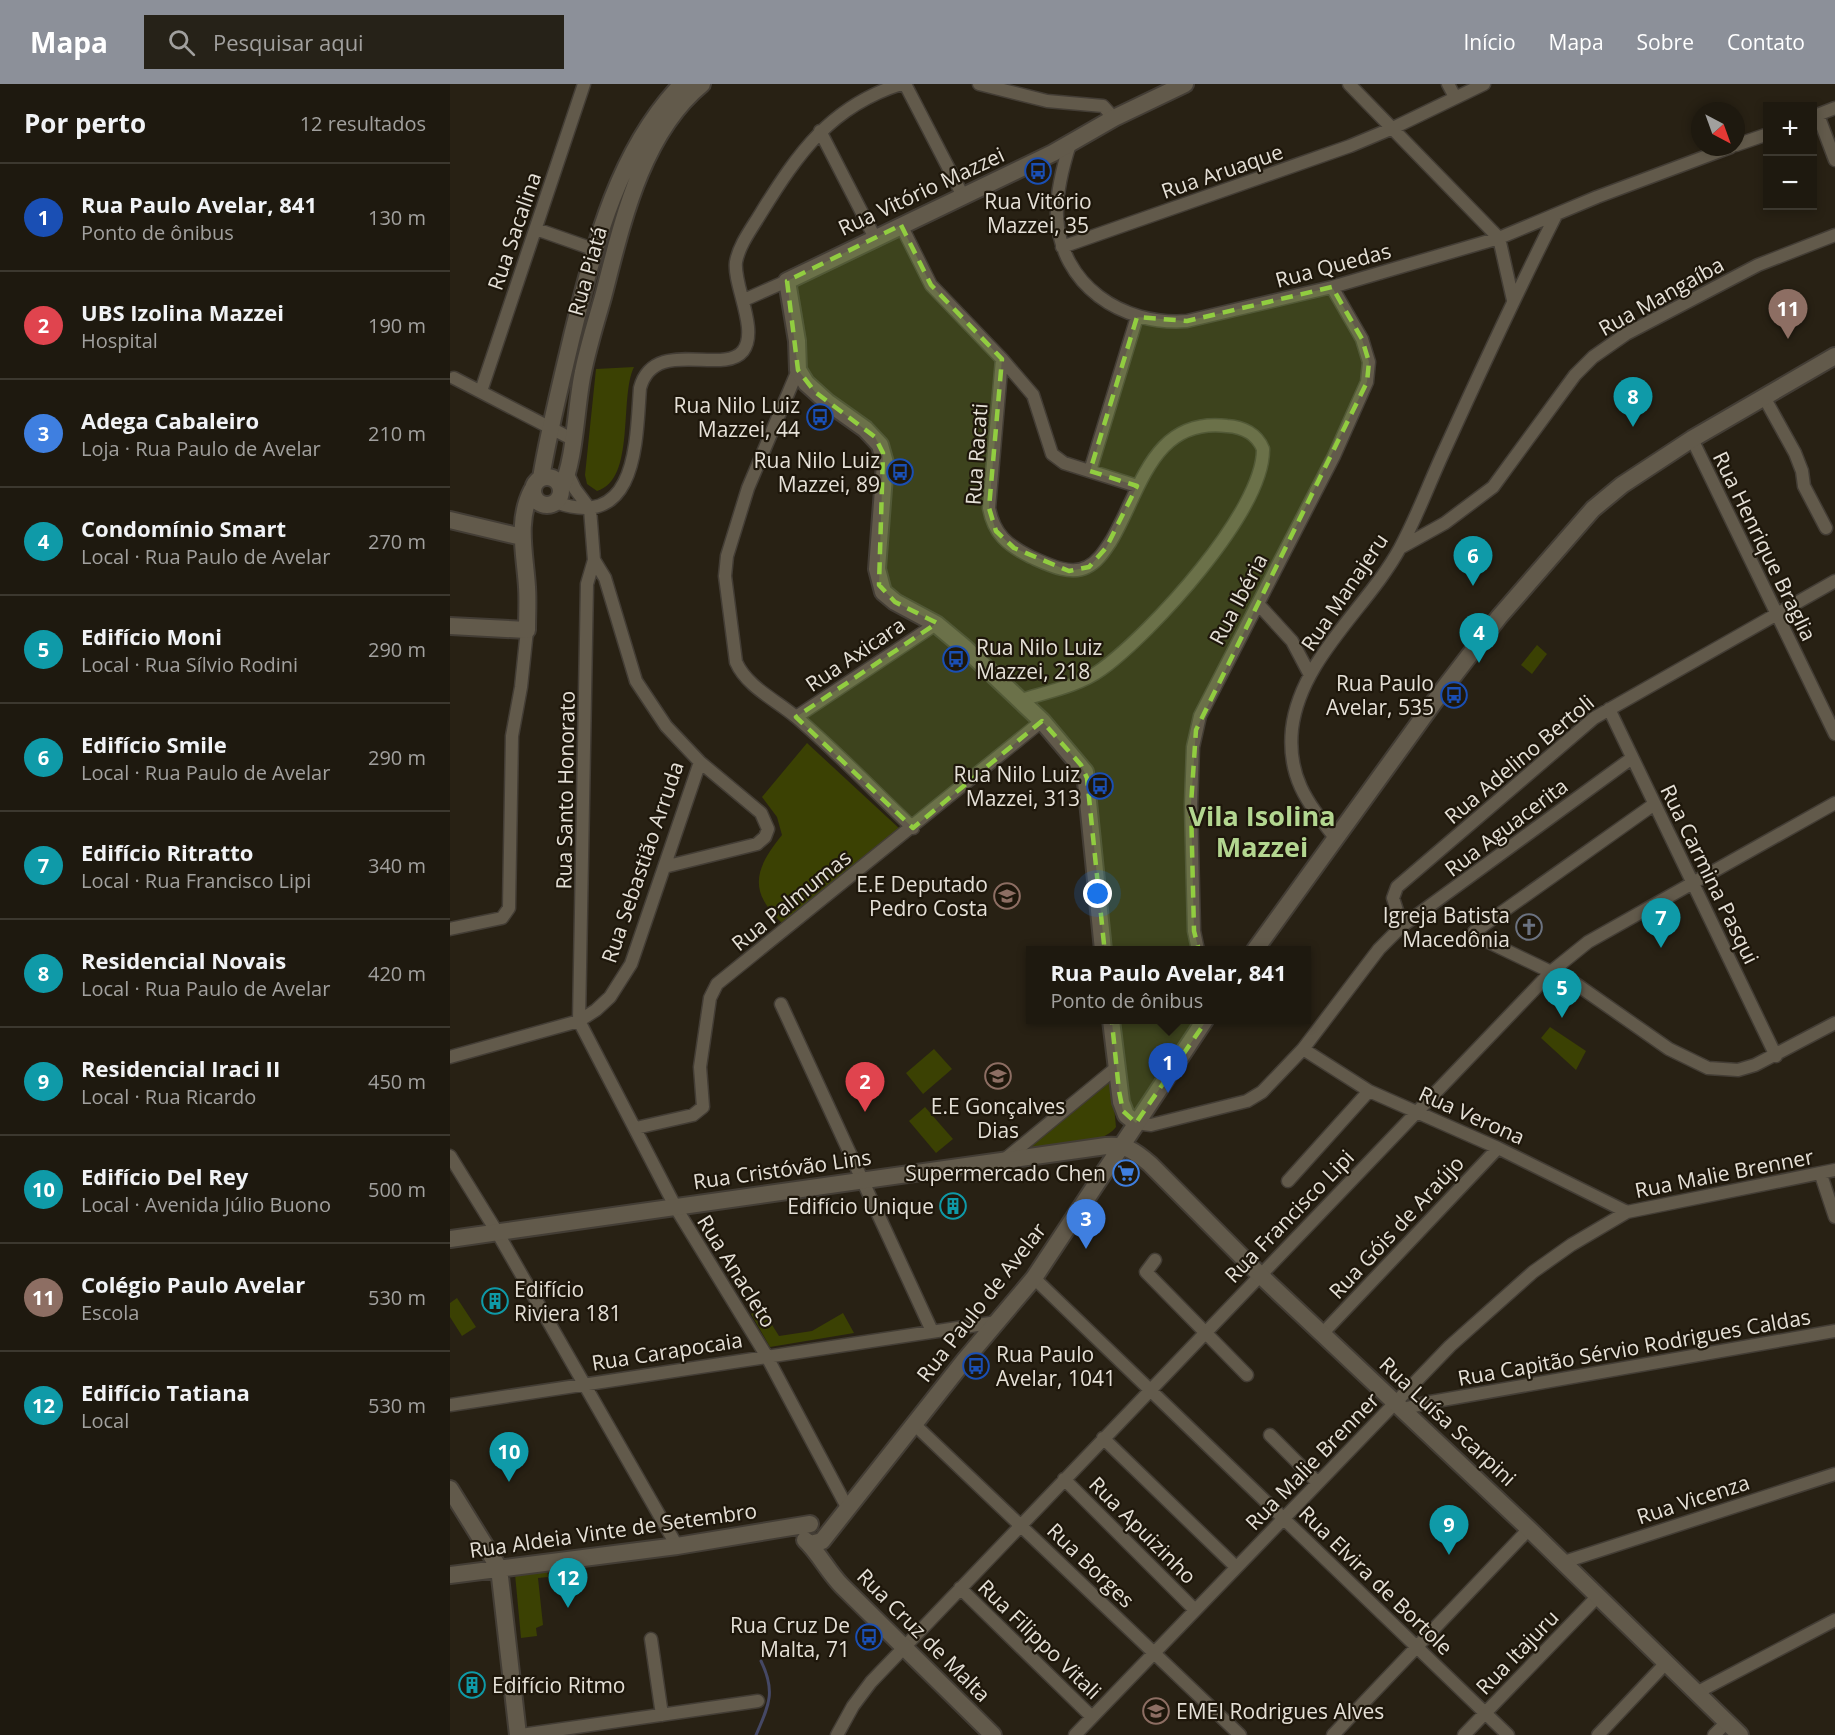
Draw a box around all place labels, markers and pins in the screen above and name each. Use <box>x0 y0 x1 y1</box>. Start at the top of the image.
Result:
bus stop icon: Rua Vitório Mazzei, 35 <box>1023 156 1053 186</box>
place label: Rua Vitório Mazzei, 35 <box>984 187 1092 239</box>
pin: 11 <box>1768 290 1808 339</box>
pin: 8 <box>1614 378 1652 427</box>
place label: Rua Nilo Luiz Mazzei, 44 <box>674 391 800 443</box>
bus stop icon: Rua Nilo Luiz Mazzei, 44 <box>805 402 835 432</box>
place label: Rua Nilo Luiz Mazzei, 89 <box>754 446 880 498</box>
bus stop icon: Rua Nilo Luiz Mazzei, 89 <box>885 457 915 487</box>
pin: 6 <box>1454 536 1492 586</box>
pin: 4 <box>1460 614 1498 663</box>
place label: Rua Nilo Luiz Mazzei, 218 <box>976 633 1103 685</box>
bus stop icon: Rua Nilo Luiz Mazzei, 218 <box>941 644 971 674</box>
place label: Rua Paulo Avelar, 535 <box>1326 669 1434 721</box>
bus stop icon: Rua Paulo Avelar, 535 <box>1439 680 1469 710</box>
place label: Rua Nilo Luiz Mazzei, 313 <box>954 760 1080 812</box>
bus stop icon: Rua Nilo Luiz Mazzei, 313 <box>1085 771 1115 801</box>
place label: E.E Deputado Pedro Costa <box>856 870 988 922</box>
school or university icon: E.E Deputado Pedro Costa <box>992 881 1022 911</box>
pin: 7 <box>1642 898 1680 948</box>
place label: Igreja Batista Macedônia <box>1383 901 1510 953</box>
church icon: Igreja Batista Macedônia <box>1514 912 1544 942</box>
pin: 5 <box>1542 968 1582 1018</box>
pin: 1 <box>1148 1044 1188 1093</box>
school or university icon: E.E Gonçalves Dias <box>983 1061 1013 1091</box>
pin: 2 <box>846 1062 884 1112</box>
place label: E.E Gonçalves Dias <box>931 1092 1065 1144</box>
supermarket icon: Supermercado Chen <box>1111 1158 1141 1188</box>
place label: Supermercado Chen <box>905 1159 1106 1187</box>
building icon: Edifício Unique <box>938 1191 968 1221</box>
place label: Edifício Unique <box>787 1192 934 1220</box>
pin: 3 <box>1066 1200 1106 1249</box>
place label: Edifício Riviera 181 <box>514 1275 622 1327</box>
building icon: Edifício Riviera 181 <box>480 1286 510 1316</box>
place label: Rua Paulo Avelar, 1041 <box>996 1340 1116 1392</box>
bus stop icon: Rua Paulo Avelar, 1041 <box>961 1351 991 1381</box>
pin: 10 <box>490 1432 528 1482</box>
pin: 9 <box>1430 1506 1468 1555</box>
pin: 12 <box>548 1558 588 1608</box>
place label: Rua Cruz De Malta, 71 <box>730 1611 850 1663</box>
bus stop icon: Rua Cruz De Malta, 71 <box>854 1622 884 1652</box>
building icon: Edifício Ritmo <box>457 1670 487 1700</box>
place label: Edifício Ritmo <box>492 1671 625 1699</box>
school or university icon: EMEI Rodrigues Alves <box>1141 1696 1171 1726</box>
place label: EMEI Rodrigues Alves <box>1176 1697 1384 1725</box>

